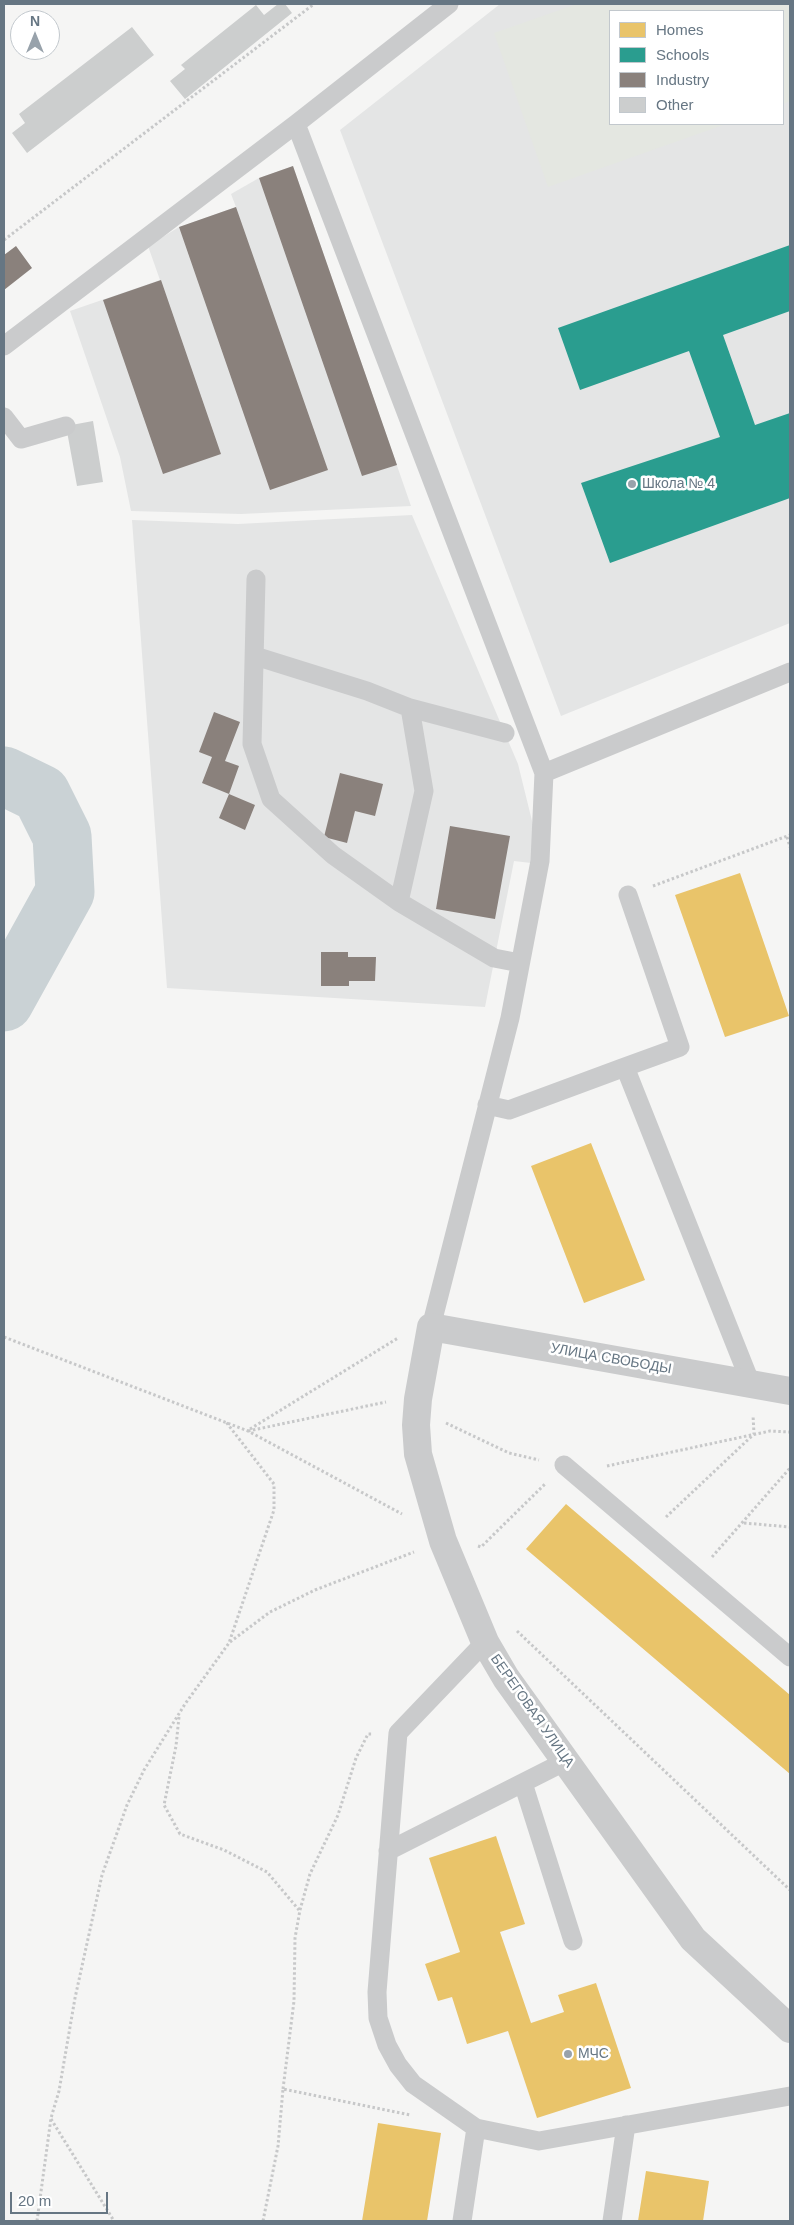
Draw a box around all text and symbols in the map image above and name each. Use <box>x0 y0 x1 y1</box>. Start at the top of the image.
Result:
north arrow <box>10 10 60 60</box>
legend <box>609 10 784 125</box>
text: N <box>30 13 40 29</box>
text: Homes <box>656 21 704 38</box>
text: Schools <box>656 46 709 63</box>
text: Industry <box>656 71 709 88</box>
text: Other <box>656 96 694 113</box>
place label: Школа № 4 <box>642 476 715 492</box>
marker: Школа № 4 <box>626 478 638 490</box>
street label: УЛИЦА СВОБОДЫ <box>549 1340 673 1378</box>
street label: БЕРЕГОВАЯ УЛИЦА <box>487 1651 577 1771</box>
place label: МЧС <box>578 2046 609 2062</box>
marker: МЧС <box>562 2048 574 2060</box>
scale bar <box>12 2182 110 2214</box>
text: 20 m <box>18 2192 51 2209</box>

